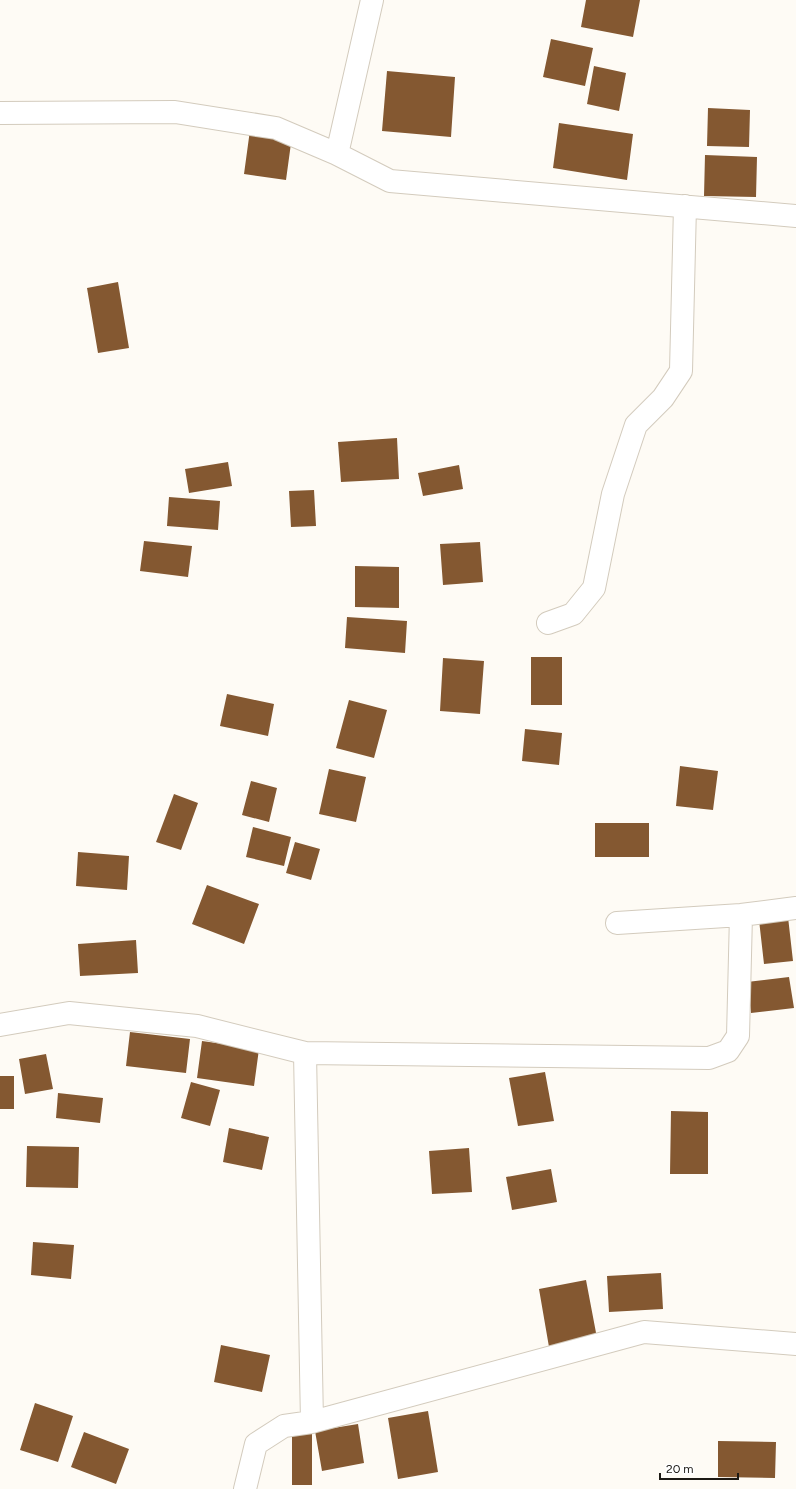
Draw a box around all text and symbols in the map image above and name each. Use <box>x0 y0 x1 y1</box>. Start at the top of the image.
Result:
scale bar <box>660 1455 738 1481</box>
text: 20 m <box>666 1462 694 1476</box>

